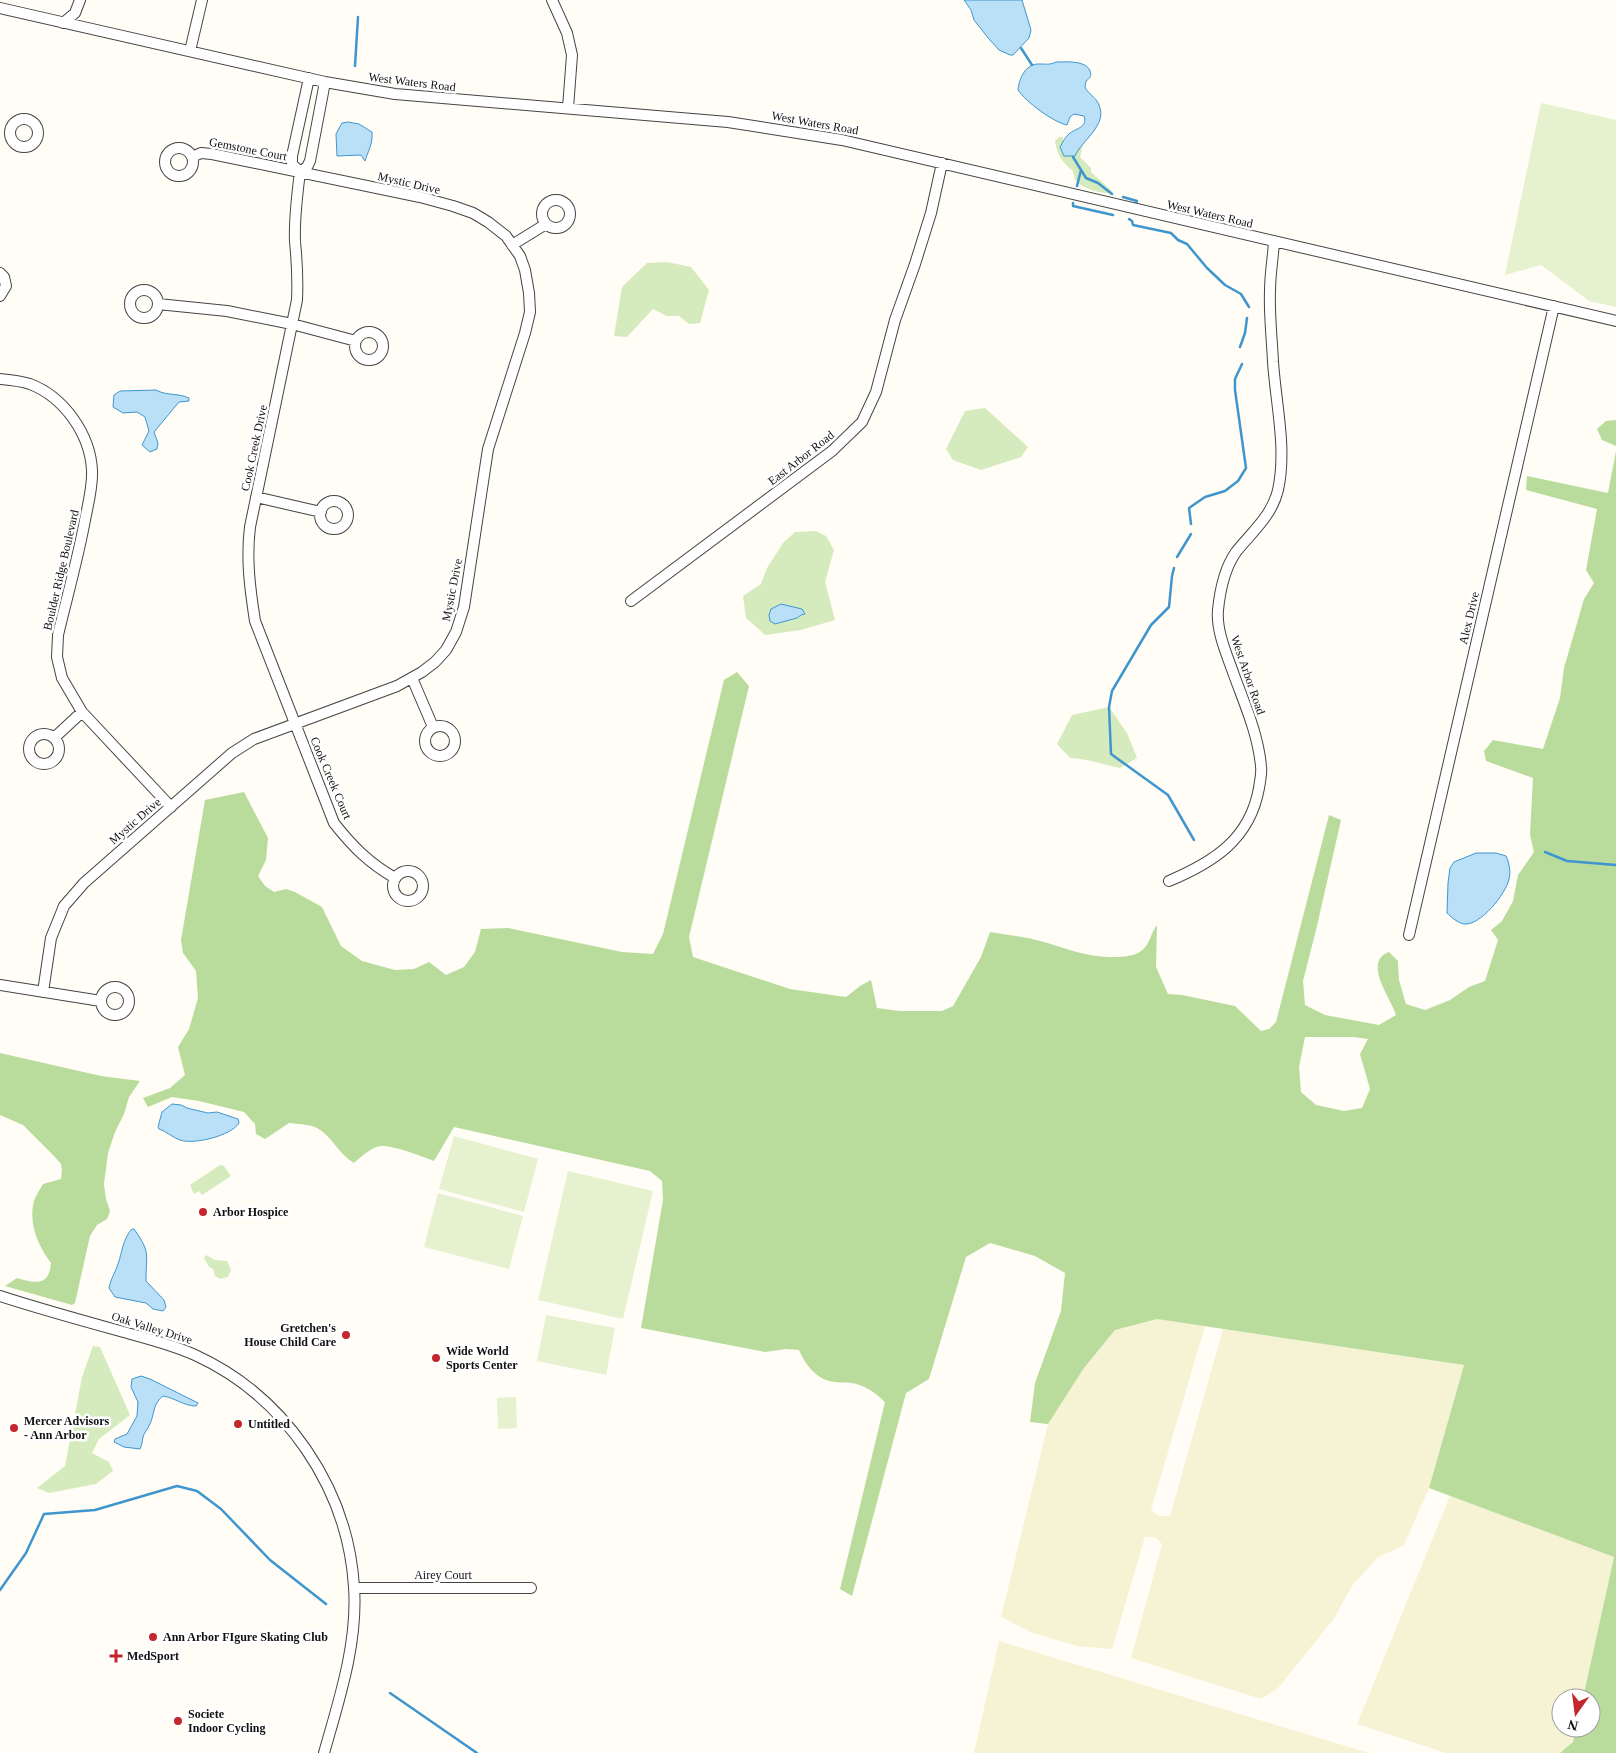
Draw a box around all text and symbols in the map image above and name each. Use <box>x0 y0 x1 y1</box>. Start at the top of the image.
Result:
street label: West Waters Road <box>368 70 456 94</box>
street label: West Waters Road <box>771 108 859 138</box>
street label: Gemstone Court <box>208 135 289 164</box>
street label: Mystic Drive <box>376 169 442 197</box>
street label: West Waters Road <box>1166 197 1254 231</box>
street label: Cook Creek Drive <box>238 404 270 492</box>
street label: East Arbor Road <box>765 428 837 488</box>
street label: Boulder Ridge Boulevard <box>40 508 82 632</box>
street label: Mystic Drive <box>439 557 465 623</box>
street label: Alex Drive <box>1456 590 1482 646</box>
street label: West Arbor Road <box>1228 633 1268 717</box>
street label: Cook Creek Court <box>307 735 355 822</box>
street label: Mystic Drive <box>106 795 164 847</box>
place label: Arbor Hospice <box>213 1205 289 1219</box>
marker: Arbor Hospice <box>197 1206 209 1218</box>
street label: Oak Valley Drive <box>110 1309 194 1347</box>
place label: Gretchen's House Child Care <box>244 1321 337 1349</box>
marker: Gretchen's House Child Care <box>340 1329 352 1341</box>
place label: Wide World Sports Center <box>446 1344 518 1372</box>
marker: Wide World Sports Center <box>430 1352 442 1364</box>
place label: Mercer Advisors - Ann Arbor <box>24 1414 110 1442</box>
place label: Untitled <box>248 1417 290 1431</box>
marker: Untitled <box>232 1418 244 1430</box>
marker: Mercer Advisors - Ann Arbor <box>8 1422 20 1434</box>
street label: Airey Court <box>414 1568 472 1582</box>
place label: Ann Arbor FIgure Skating Club <box>163 1630 328 1644</box>
marker: Ann Arbor FIgure Skating Club <box>147 1631 159 1643</box>
marker: MedSport <box>109 1649 123 1663</box>
place label: MedSport <box>127 1649 179 1663</box>
north arrow <box>1551 1688 1601 1738</box>
place label: Societe Indoor Cycling <box>188 1707 265 1735</box>
marker: Societe Indoor Cycling <box>172 1715 184 1727</box>
text: N <box>1566 1717 1580 1734</box>

